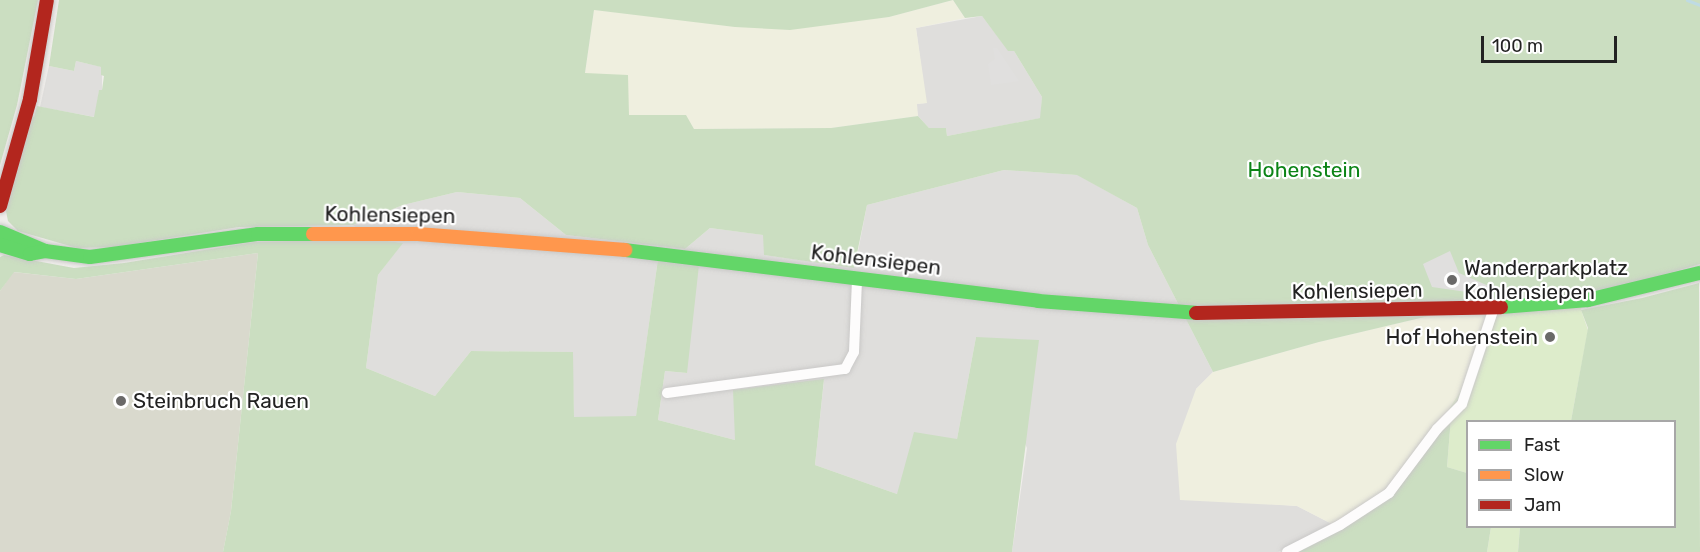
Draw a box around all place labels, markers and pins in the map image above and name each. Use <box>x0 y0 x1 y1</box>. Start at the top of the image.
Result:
place label: Wanderparkplatz Kohlensiepen <box>1464 255 1628 305</box>
marker: Wanderparkplatz Kohlensiepen <box>1445 273 1459 287</box>
place label: Hof Hohenstein <box>1385 324 1538 350</box>
marker: Hof Hohenstein <box>1543 330 1557 344</box>
place label: Steinbruch Rauen <box>133 388 309 414</box>
marker: Steinbruch Rauen <box>114 394 128 408</box>

